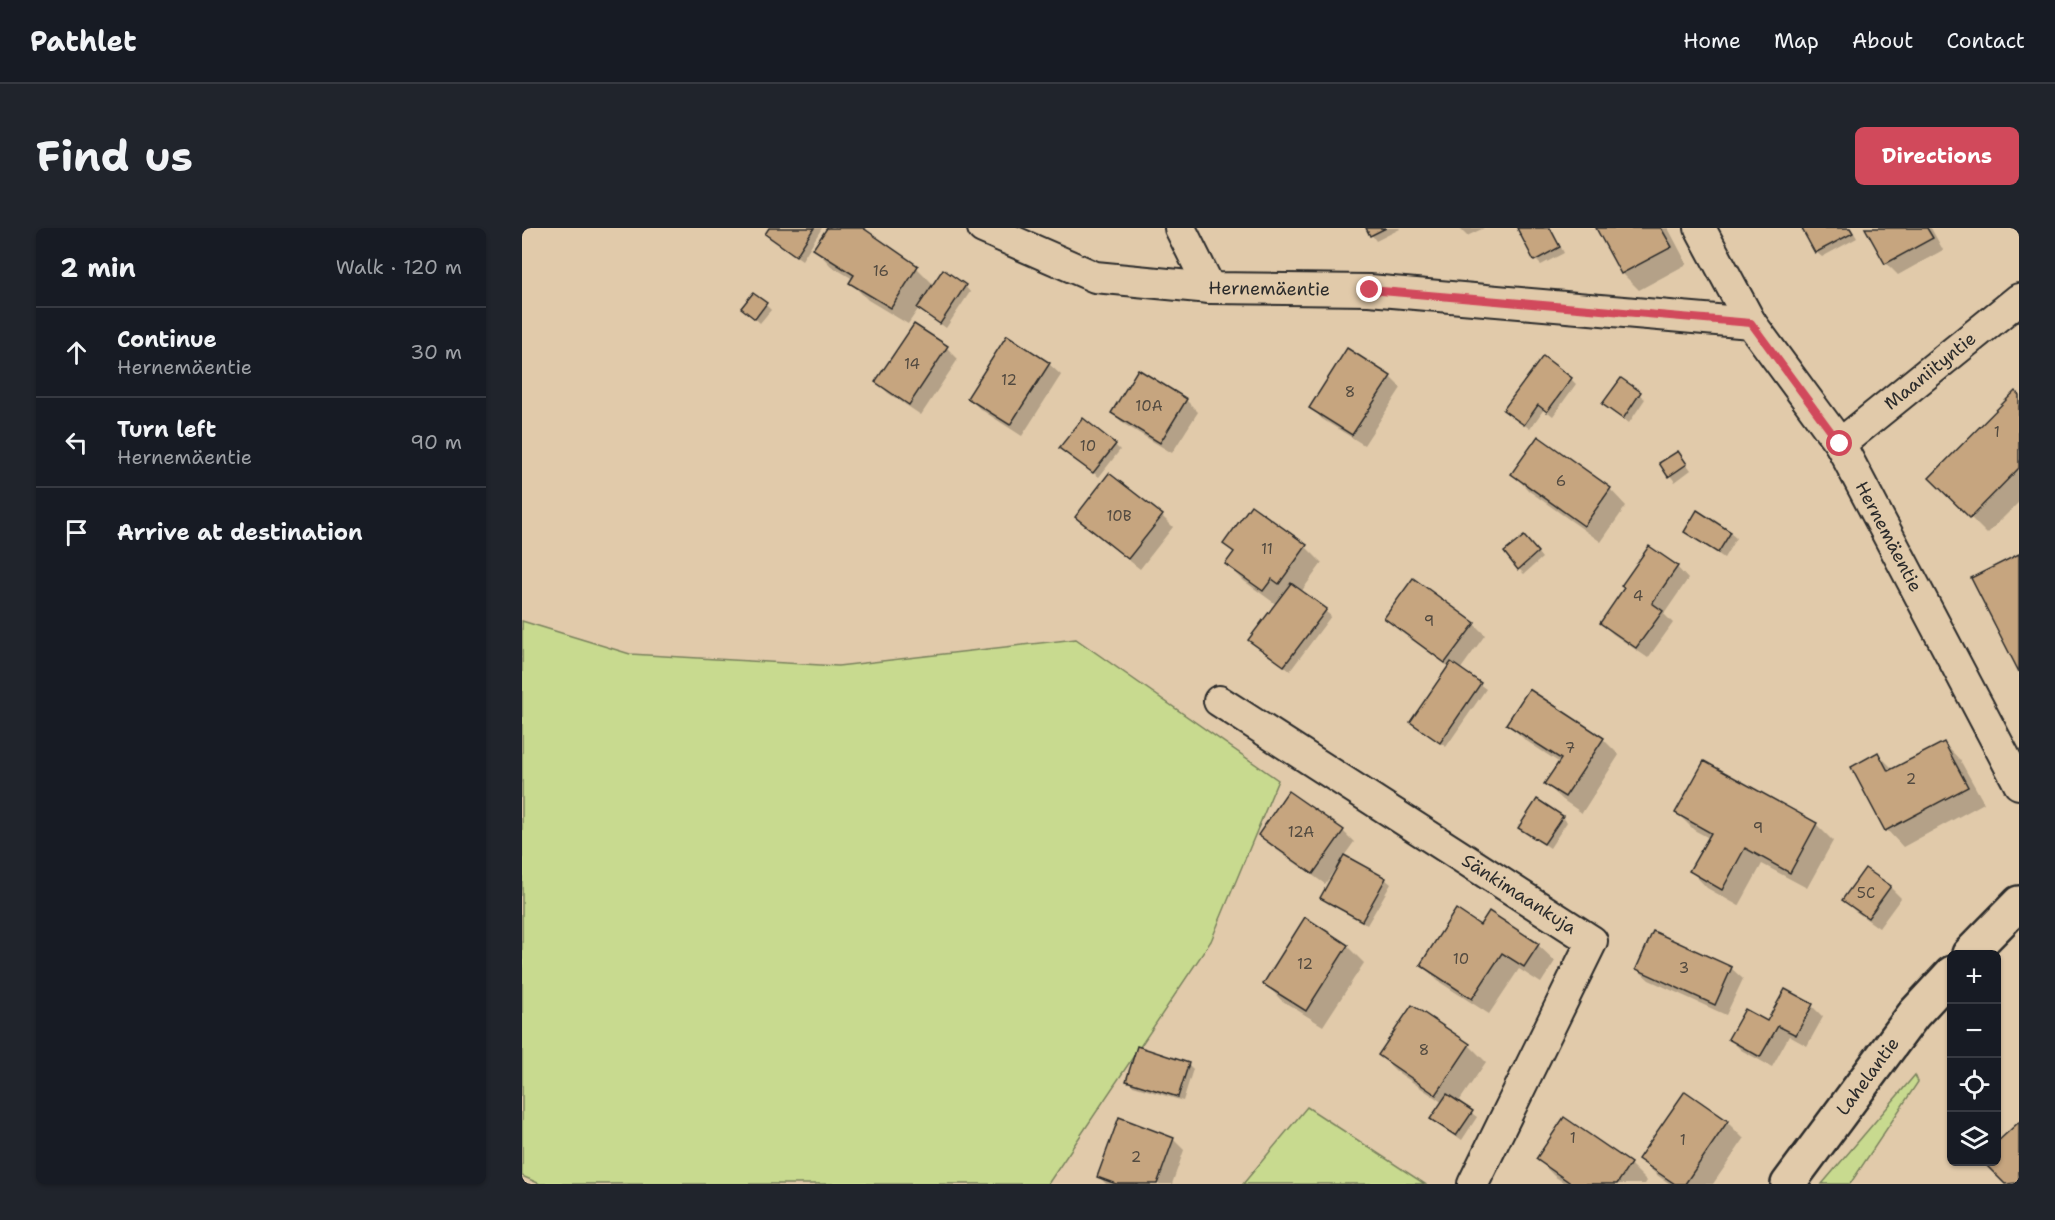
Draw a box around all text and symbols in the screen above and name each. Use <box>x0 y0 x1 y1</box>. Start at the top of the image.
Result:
text: Pathlet <box>30 22 137 60</box>
text: Home <box>1683 27 1741 55</box>
text: Map <box>1774 27 1819 55</box>
text: About <box>1852 27 1913 55</box>
text: Contact <box>1946 27 2025 55</box>
button: Directions <box>1855 127 2019 185</box>
text: Find us <box>36 128 193 184</box>
text: 2 min <box>60 250 136 285</box>
text: Walk · 120 m <box>336 254 462 280</box>
house number: 16 <box>873 261 889 281</box>
street label: Hernemäentie <box>1208 276 1330 302</box>
route end <box>1356 276 1382 302</box>
text: Continue <box>117 325 217 354</box>
street label: Maaniityntie <box>1879 327 1981 415</box>
icon: ahead <box>60 336 93 369</box>
text: 30 m <box>410 339 462 365</box>
text: Hernemäentie <box>117 354 252 380</box>
house number: 14 <box>904 354 920 374</box>
house number: 12 <box>1001 370 1017 390</box>
house number: 8 <box>1345 382 1355 402</box>
house number: 10A <box>1135 396 1163 416</box>
text: Turn left <box>117 415 216 444</box>
house number: 1 <box>1994 422 2000 442</box>
icon: left <box>60 426 93 459</box>
text: 90 m <box>410 429 462 455</box>
route start <box>1826 430 1852 456</box>
house number: 10 <box>1080 436 1096 456</box>
text: Hernemäentie <box>117 444 252 470</box>
house number: 6 <box>1556 471 1566 491</box>
street label: Hernemäentie <box>1850 477 1928 596</box>
house number: 10B <box>1106 506 1132 526</box>
icon: arrive <box>60 516 93 549</box>
text: Arrive at destination <box>117 518 363 547</box>
house number: 11 <box>1261 539 1273 559</box>
house number: 4 <box>1633 586 1643 606</box>
house number: 9 <box>1424 611 1434 631</box>
house number: 7 <box>1565 738 1575 758</box>
house number: 2 <box>1906 769 1916 789</box>
house number: 9 <box>1753 818 1763 838</box>
house number: 12A <box>1288 822 1314 842</box>
street label: Sänkimaankuja <box>1457 848 1581 940</box>
house number: 5C <box>1857 883 1875 903</box>
house number: 10 <box>1453 949 1469 969</box>
map controls <box>1947 950 2001 1166</box>
button: + <box>1947 950 2001 1004</box>
house number: 12 <box>1297 954 1313 974</box>
house number: 3 <box>1679 958 1689 978</box>
button: − <box>1947 1004 2001 1058</box>
street label: Lahelantie <box>1831 1032 1905 1120</box>
house number: 8 <box>1419 1040 1429 1060</box>
button: locate <box>1947 1058 2001 1112</box>
button: layers <box>1947 1112 2001 1166</box>
house number: 1 <box>1570 1128 1576 1148</box>
house number: 1 <box>1680 1130 1686 1150</box>
house number: 2 <box>1131 1147 1141 1167</box>

